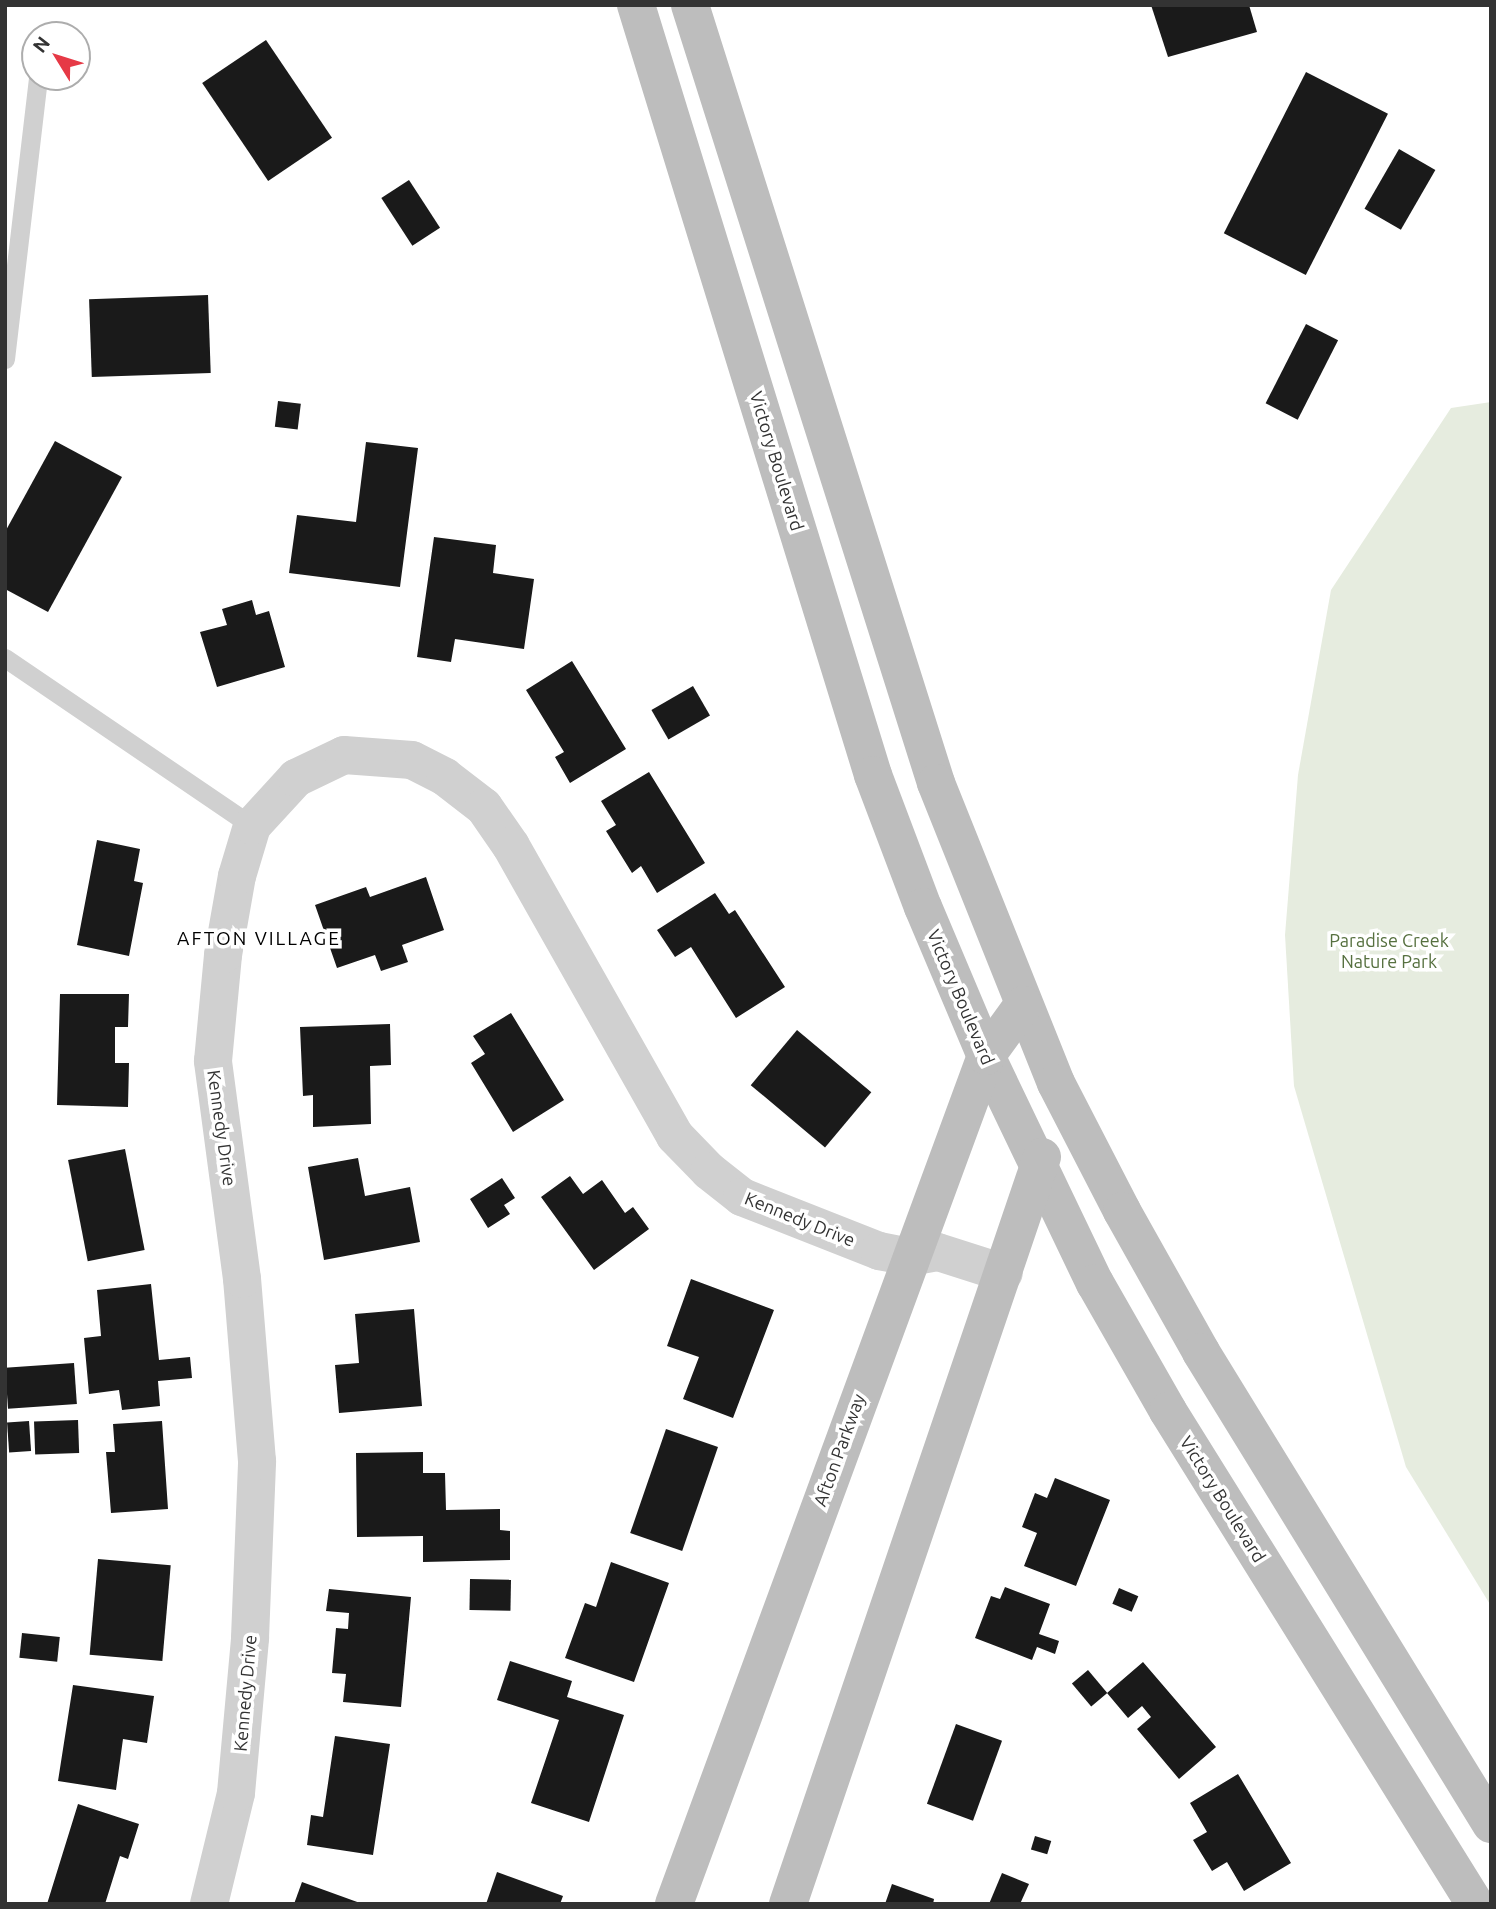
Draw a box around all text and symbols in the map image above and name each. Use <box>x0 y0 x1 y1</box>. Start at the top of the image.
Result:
north arrow <box>21 21 91 91</box>
text: N <box>28 32 54 57</box>
street label: Victory Boulevard <box>746 389 808 533</box>
street label: Victory Boulevard <box>923 926 999 1068</box>
district label: AFTON VILLAGE <box>179 928 339 950</box>
park label: Paradise Creek Nature Park <box>1329 930 1449 972</box>
street label: Kennedy Drive <box>203 1069 241 1187</box>
street label: Kennedy Drive <box>742 1187 858 1251</box>
street label: Afton Parkway <box>809 1391 869 1509</box>
street label: Victory Boulevard <box>1176 1432 1270 1566</box>
street label: Kennedy Drive <box>229 1634 261 1752</box>

